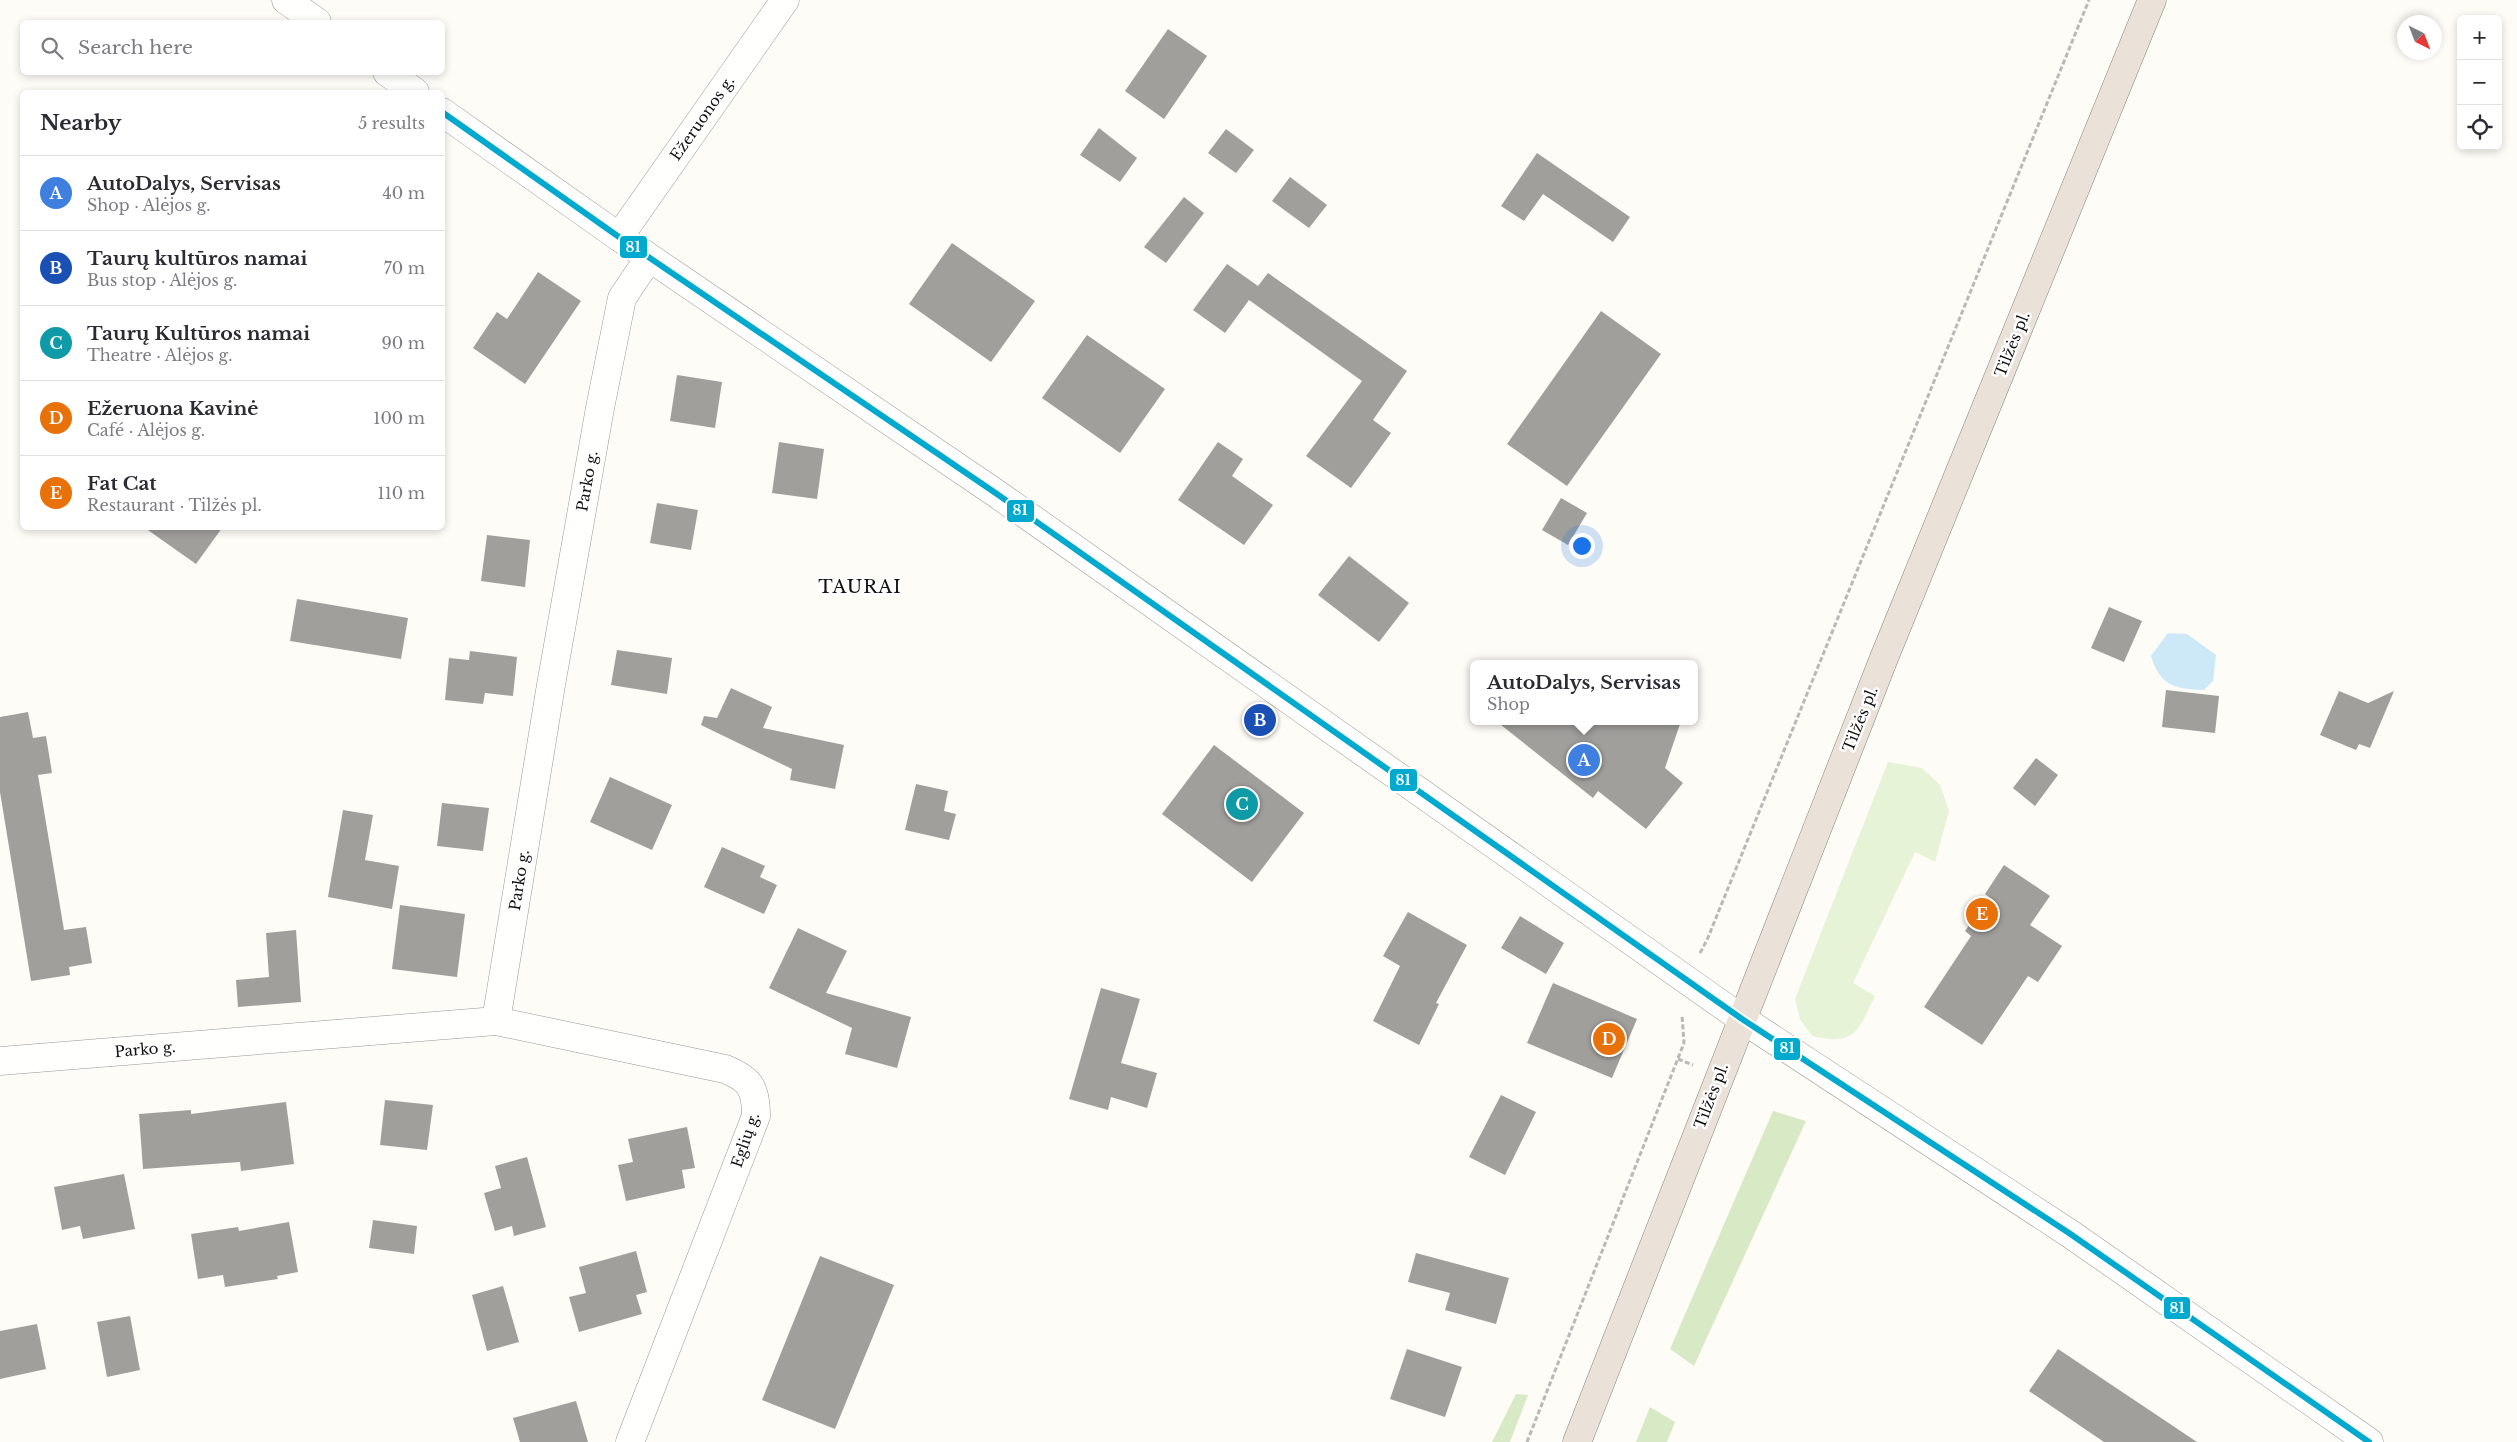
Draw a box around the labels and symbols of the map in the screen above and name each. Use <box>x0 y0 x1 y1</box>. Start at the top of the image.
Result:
north arrow <box>2397 15 2442 60</box>
street label: Ežeruonos g. <box>666 72 738 164</box>
line badge: 81 <box>619 235 648 259</box>
text: 81 <box>626 238 641 256</box>
street label: Tilžės pl. <box>1990 309 2034 379</box>
street label: Parko g. <box>572 449 602 513</box>
line badge: 81 <box>1006 499 1035 523</box>
text: 81 <box>1013 501 1028 519</box>
your location <box>1569 533 1595 559</box>
district label: TAURAI <box>818 576 902 598</box>
street label: Tilžės pl. <box>1838 684 1882 754</box>
pin: B <box>1244 701 1276 739</box>
pin: A <box>1568 741 1600 779</box>
line badge: 81 <box>1389 768 1418 792</box>
text: 81 <box>1396 771 1411 789</box>
pin: C <box>1226 785 1258 823</box>
street label: Parko g. <box>505 848 533 912</box>
pin: E <box>1966 895 1998 933</box>
pin: D <box>1593 1020 1625 1058</box>
street label: Parko g. <box>114 1037 176 1061</box>
line badge: 81 <box>1773 1037 1801 1061</box>
text: 81 <box>1780 1039 1795 1057</box>
street label: Tilžės pl. <box>1690 1061 1732 1131</box>
street label: Eglių g. <box>727 1110 763 1170</box>
line badge: 81 <box>2163 1296 2191 1320</box>
text: 81 <box>2170 1299 2185 1317</box>

